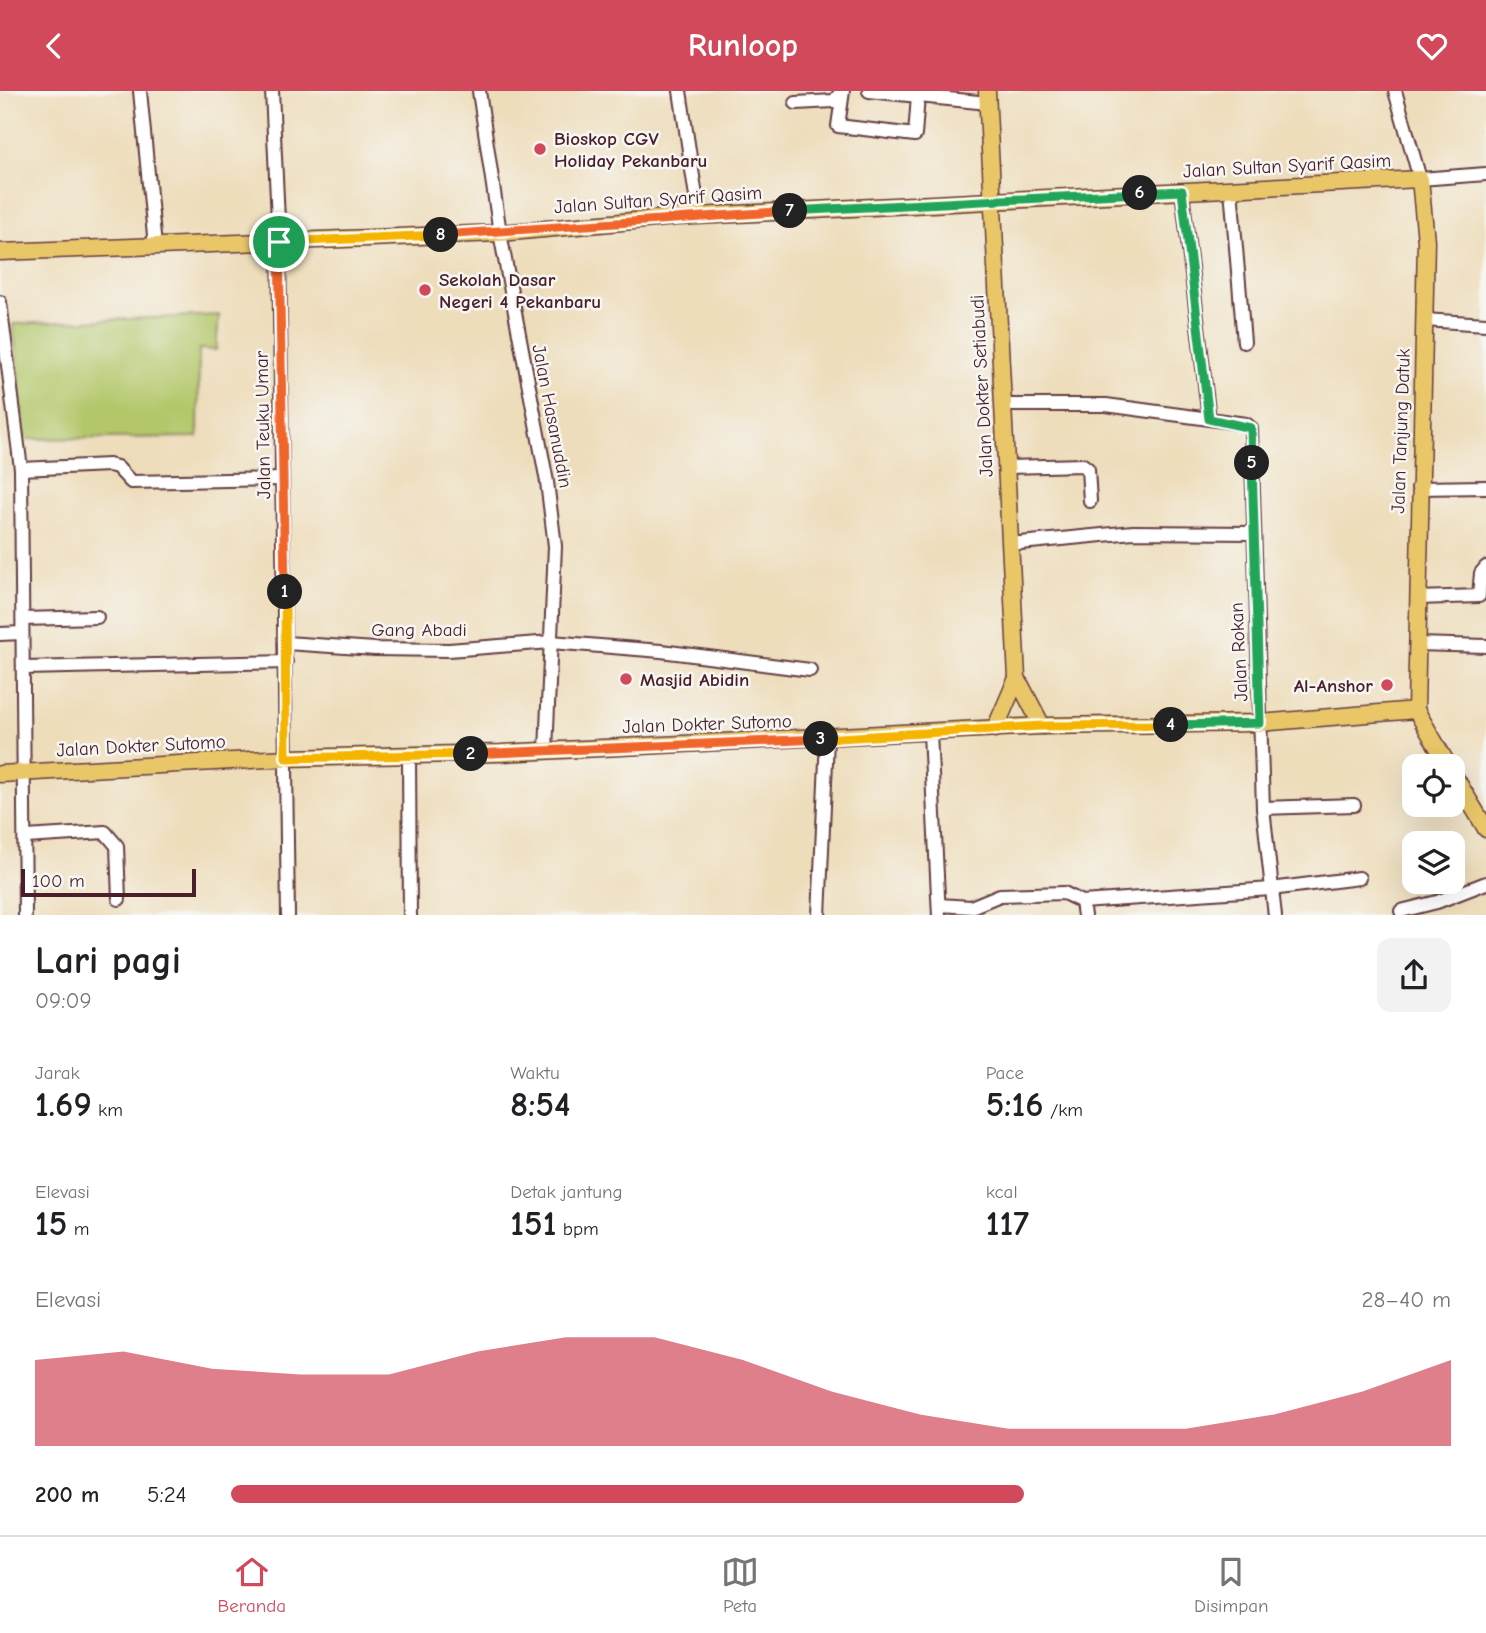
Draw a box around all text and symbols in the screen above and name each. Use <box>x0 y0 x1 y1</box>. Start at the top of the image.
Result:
icon: back <box>35 27 73 65</box>
text: Runloop <box>688 27 798 64</box>
icon: heart <box>1413 27 1451 65</box>
place label: Bioskop CGV Holiday Pekanbaru <box>554 128 707 172</box>
marker: Bioskop CGV Holiday Pekanbaru <box>532 141 548 157</box>
street label: Jalan Sultan Syarif Qasim <box>1182 150 1392 182</box>
pin: 6 <box>1122 175 1158 210</box>
text: 6 <box>1135 181 1144 203</box>
street label: Jalan Sultan Syarif Qasim <box>553 182 763 218</box>
pin: 7 <box>772 193 808 229</box>
text: 7 <box>785 199 794 221</box>
pin <box>249 212 309 272</box>
pin: 8 <box>424 218 458 253</box>
icon: arrive <box>260 223 298 261</box>
text: 8 <box>436 223 445 245</box>
place label: Sekolah Dasar Negeri 4 Pekanbaru <box>439 269 601 313</box>
marker: Sekolah Dasar Negeri 4 Pekanbaru <box>417 282 433 298</box>
street label: Jalan Dokter Setiabudi <box>966 294 998 478</box>
street label: Jalan Hasanuddin <box>527 343 577 490</box>
street label: Jalan Tanjung Datuk <box>1387 347 1415 514</box>
street label: Jalan Teuku Umar <box>251 350 275 499</box>
pin: 5 <box>1234 445 1270 481</box>
text: 5 <box>1246 451 1257 473</box>
pin: 1 <box>268 575 302 609</box>
text: 1 <box>281 580 288 602</box>
street label: Jalan Rokan <box>1225 602 1253 702</box>
street label: Gang Abadi <box>371 619 467 641</box>
place label: Masjid Abidin <box>640 669 749 691</box>
marker: Masjid Abidin <box>618 671 634 687</box>
place label: Al-Anshor <box>1294 675 1373 697</box>
marker: Al-Anshor <box>1379 677 1395 693</box>
pin: 4 <box>1154 707 1188 743</box>
street label: Jalan Dokter Sutomo <box>622 710 792 738</box>
text: 4 <box>1166 713 1175 735</box>
pin: 3 <box>804 721 838 757</box>
text: 3 <box>816 727 825 749</box>
street label: Jalan Dokter Sutomo <box>56 731 226 761</box>
pin: 2 <box>454 737 489 771</box>
text: 2 <box>466 742 475 764</box>
map controls <box>1402 754 1465 894</box>
button: locate <box>1402 754 1465 817</box>
button: layers <box>1402 831 1465 894</box>
scale bar <box>21 867 196 898</box>
text: 100 m <box>32 870 85 892</box>
button: share <box>1377 938 1451 1012</box>
text: Lari pagi <box>35 939 181 983</box>
text: 09:09 <box>35 987 92 1014</box>
text: Jarak <box>35 1062 80 1084</box>
text: Waktu <box>510 1062 560 1084</box>
text: Pace <box>986 1062 1024 1084</box>
text: 1.69 <box>35 1084 92 1125</box>
text: 8:54 <box>510 1084 571 1125</box>
text: 5:16 <box>986 1084 1044 1125</box>
text: km <box>92 1099 123 1121</box>
text: /km <box>1044 1099 1083 1121</box>
text: Elevasi <box>35 1181 90 1203</box>
text: Detak jantung <box>510 1181 623 1203</box>
text: kcal <box>986 1181 1018 1203</box>
text: 15 <box>35 1203 67 1244</box>
text: 151 <box>510 1203 556 1244</box>
text: 117 <box>986 1203 1029 1244</box>
text: m <box>67 1218 89 1240</box>
text: bpm <box>556 1218 599 1240</box>
text: Elevasi <box>35 1286 101 1313</box>
text: 28–40 m <box>1361 1286 1451 1313</box>
text: 200 m <box>35 1481 99 1508</box>
text: 5:24 <box>147 1481 187 1508</box>
tab: Beranda <box>217 1553 286 1617</box>
tab: Peta <box>721 1553 759 1617</box>
tab: Disimpan <box>1194 1553 1269 1617</box>

